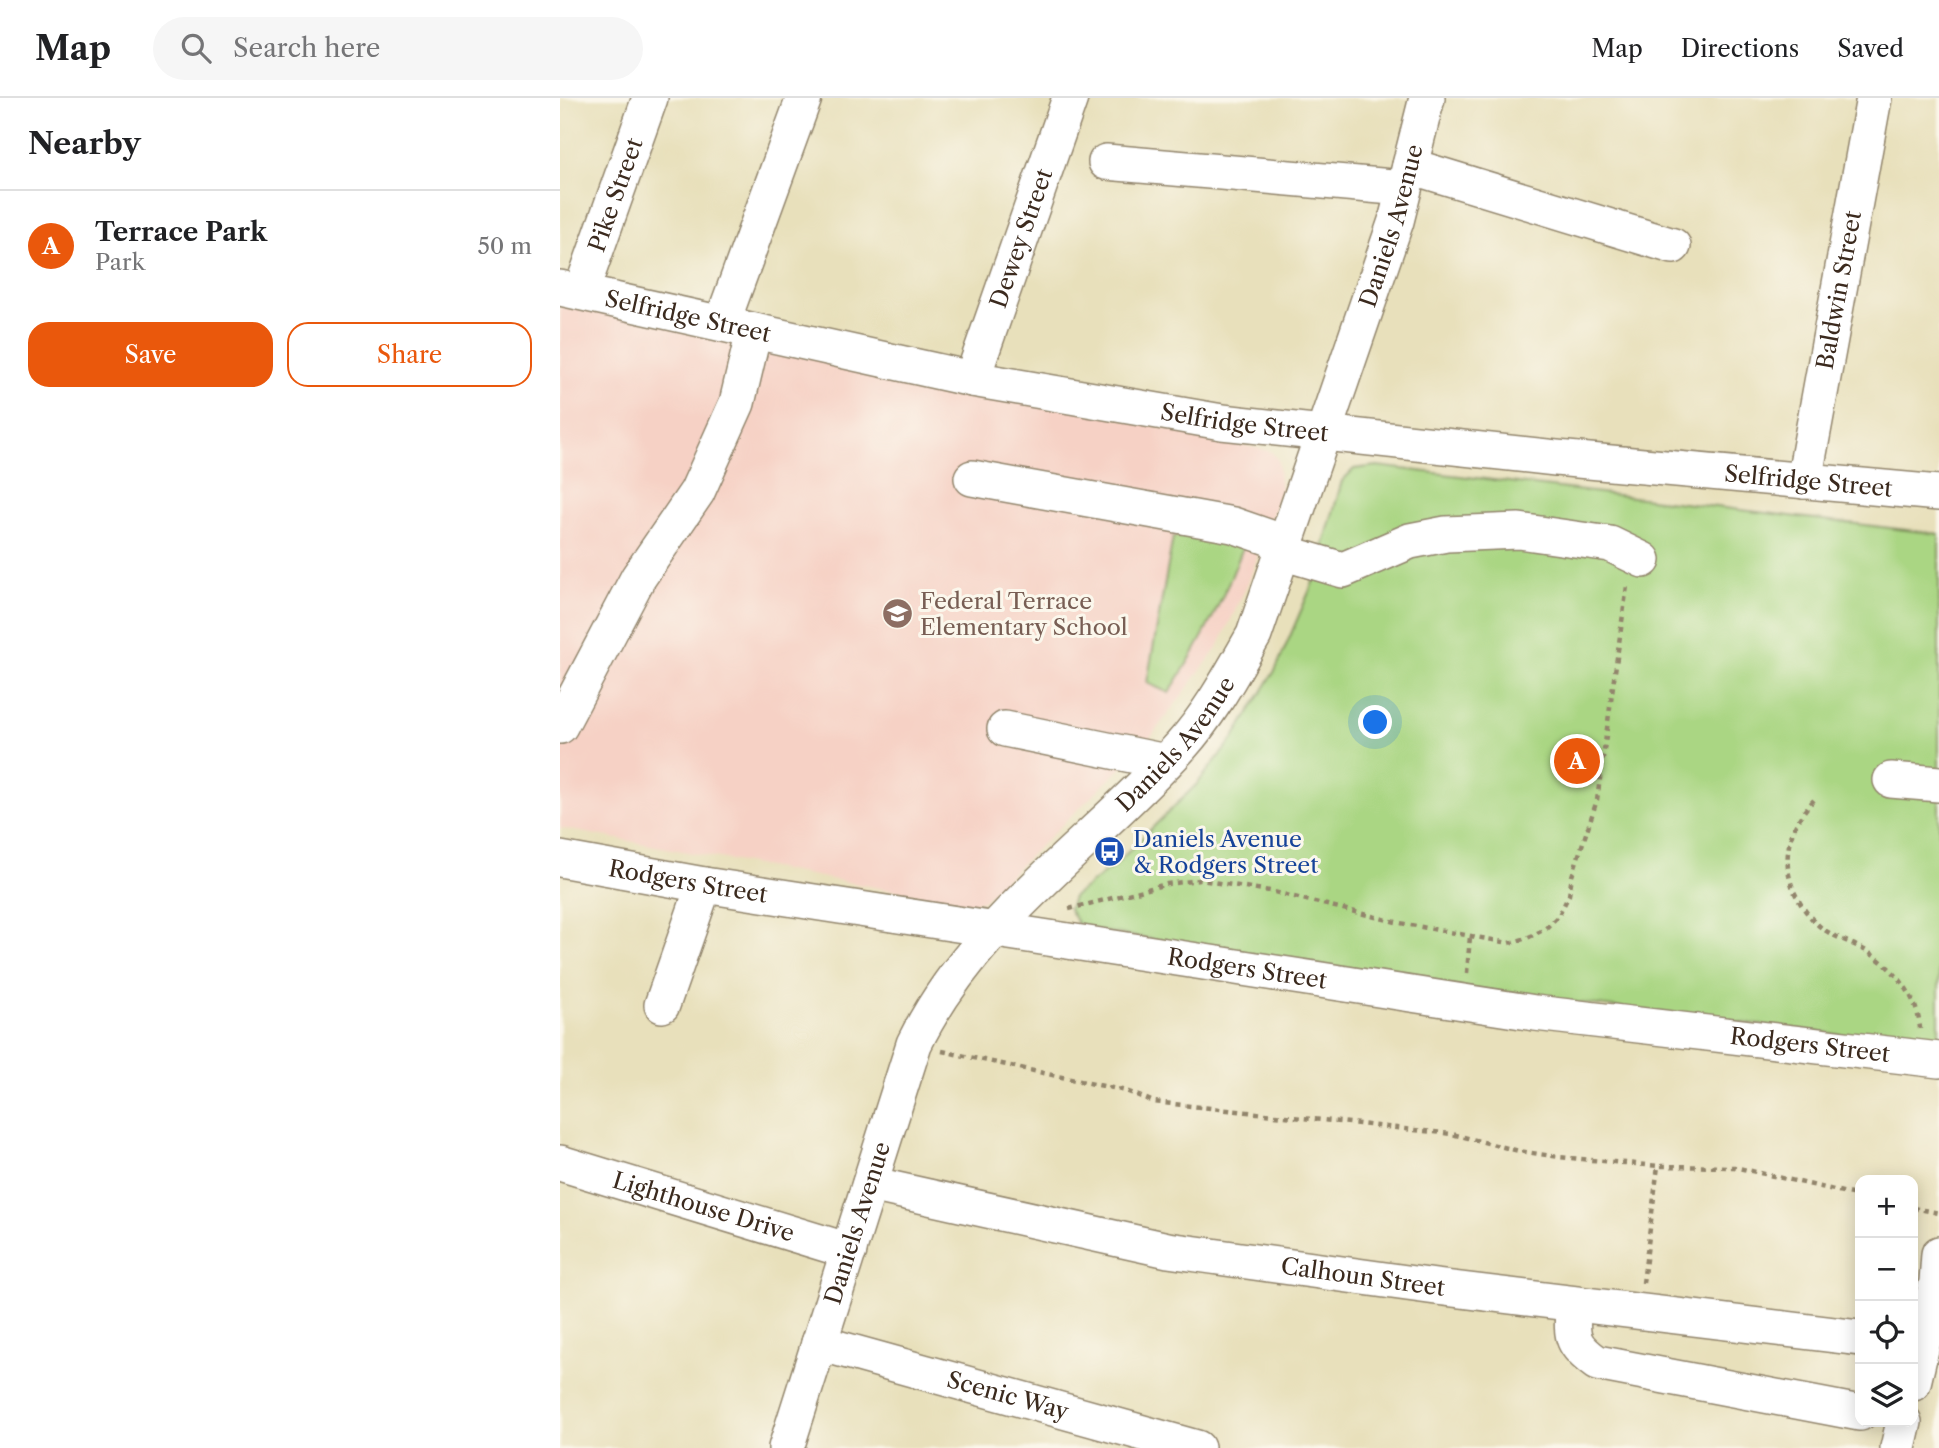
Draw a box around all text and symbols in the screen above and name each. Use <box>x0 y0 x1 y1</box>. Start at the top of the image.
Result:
search box <box>153 17 643 80</box>
text: Map <box>35 28 111 69</box>
icon: search <box>177 29 215 67</box>
text: Search here <box>233 32 380 64</box>
text: Map <box>1591 34 1643 63</box>
text: Directions <box>1681 34 1799 63</box>
text: Saved <box>1837 34 1904 63</box>
text: Nearby <box>28 125 141 162</box>
street label: Pike Street <box>582 134 649 256</box>
street label: Daniels Avenue <box>1353 141 1429 311</box>
street label: Dewey Street <box>984 165 1058 312</box>
street label: Baldwin Street <box>1811 209 1867 372</box>
text: Terrace Park <box>95 216 267 248</box>
text: A <box>42 232 60 260</box>
text: 50 m <box>477 232 532 260</box>
text: Park <box>95 248 145 276</box>
street label: Selfridge Street <box>603 284 773 348</box>
button: Save <box>28 322 273 387</box>
button: Share <box>287 322 532 387</box>
street label: Selfridge Street <box>1159 398 1330 447</box>
street label: Selfridge Street <box>1723 459 1894 503</box>
place label: Federal Terrace Elementary School <box>920 587 1128 641</box>
school or university icon: Federal Terrace Elementary School <box>880 597 914 631</box>
street label: Daniels Avenue <box>1111 672 1241 818</box>
your location <box>1358 705 1392 739</box>
pin: A <box>1554 735 1600 787</box>
place label: Daniels Avenue & Rodgers Street <box>1133 825 1318 879</box>
bus stop icon: Daniels Avenue & Rodgers Street <box>1093 835 1127 869</box>
street label: Rodgers Street <box>606 854 769 909</box>
street label: Rodgers Street <box>1166 943 1329 995</box>
street label: Rodgers Street <box>1729 1022 1891 1068</box>
street label: Daniels Avenue <box>818 1138 896 1308</box>
street label: Lighthouse Drive <box>609 1166 798 1248</box>
map controls <box>1855 1175 1918 1427</box>
button: + <box>1855 1175 1918 1238</box>
button: − <box>1855 1238 1918 1301</box>
street label: Calhoun Street <box>1279 1252 1446 1302</box>
button: locate <box>1855 1301 1918 1364</box>
button: layers <box>1855 1364 1918 1427</box>
street label: Scenic Way <box>944 1365 1072 1426</box>

